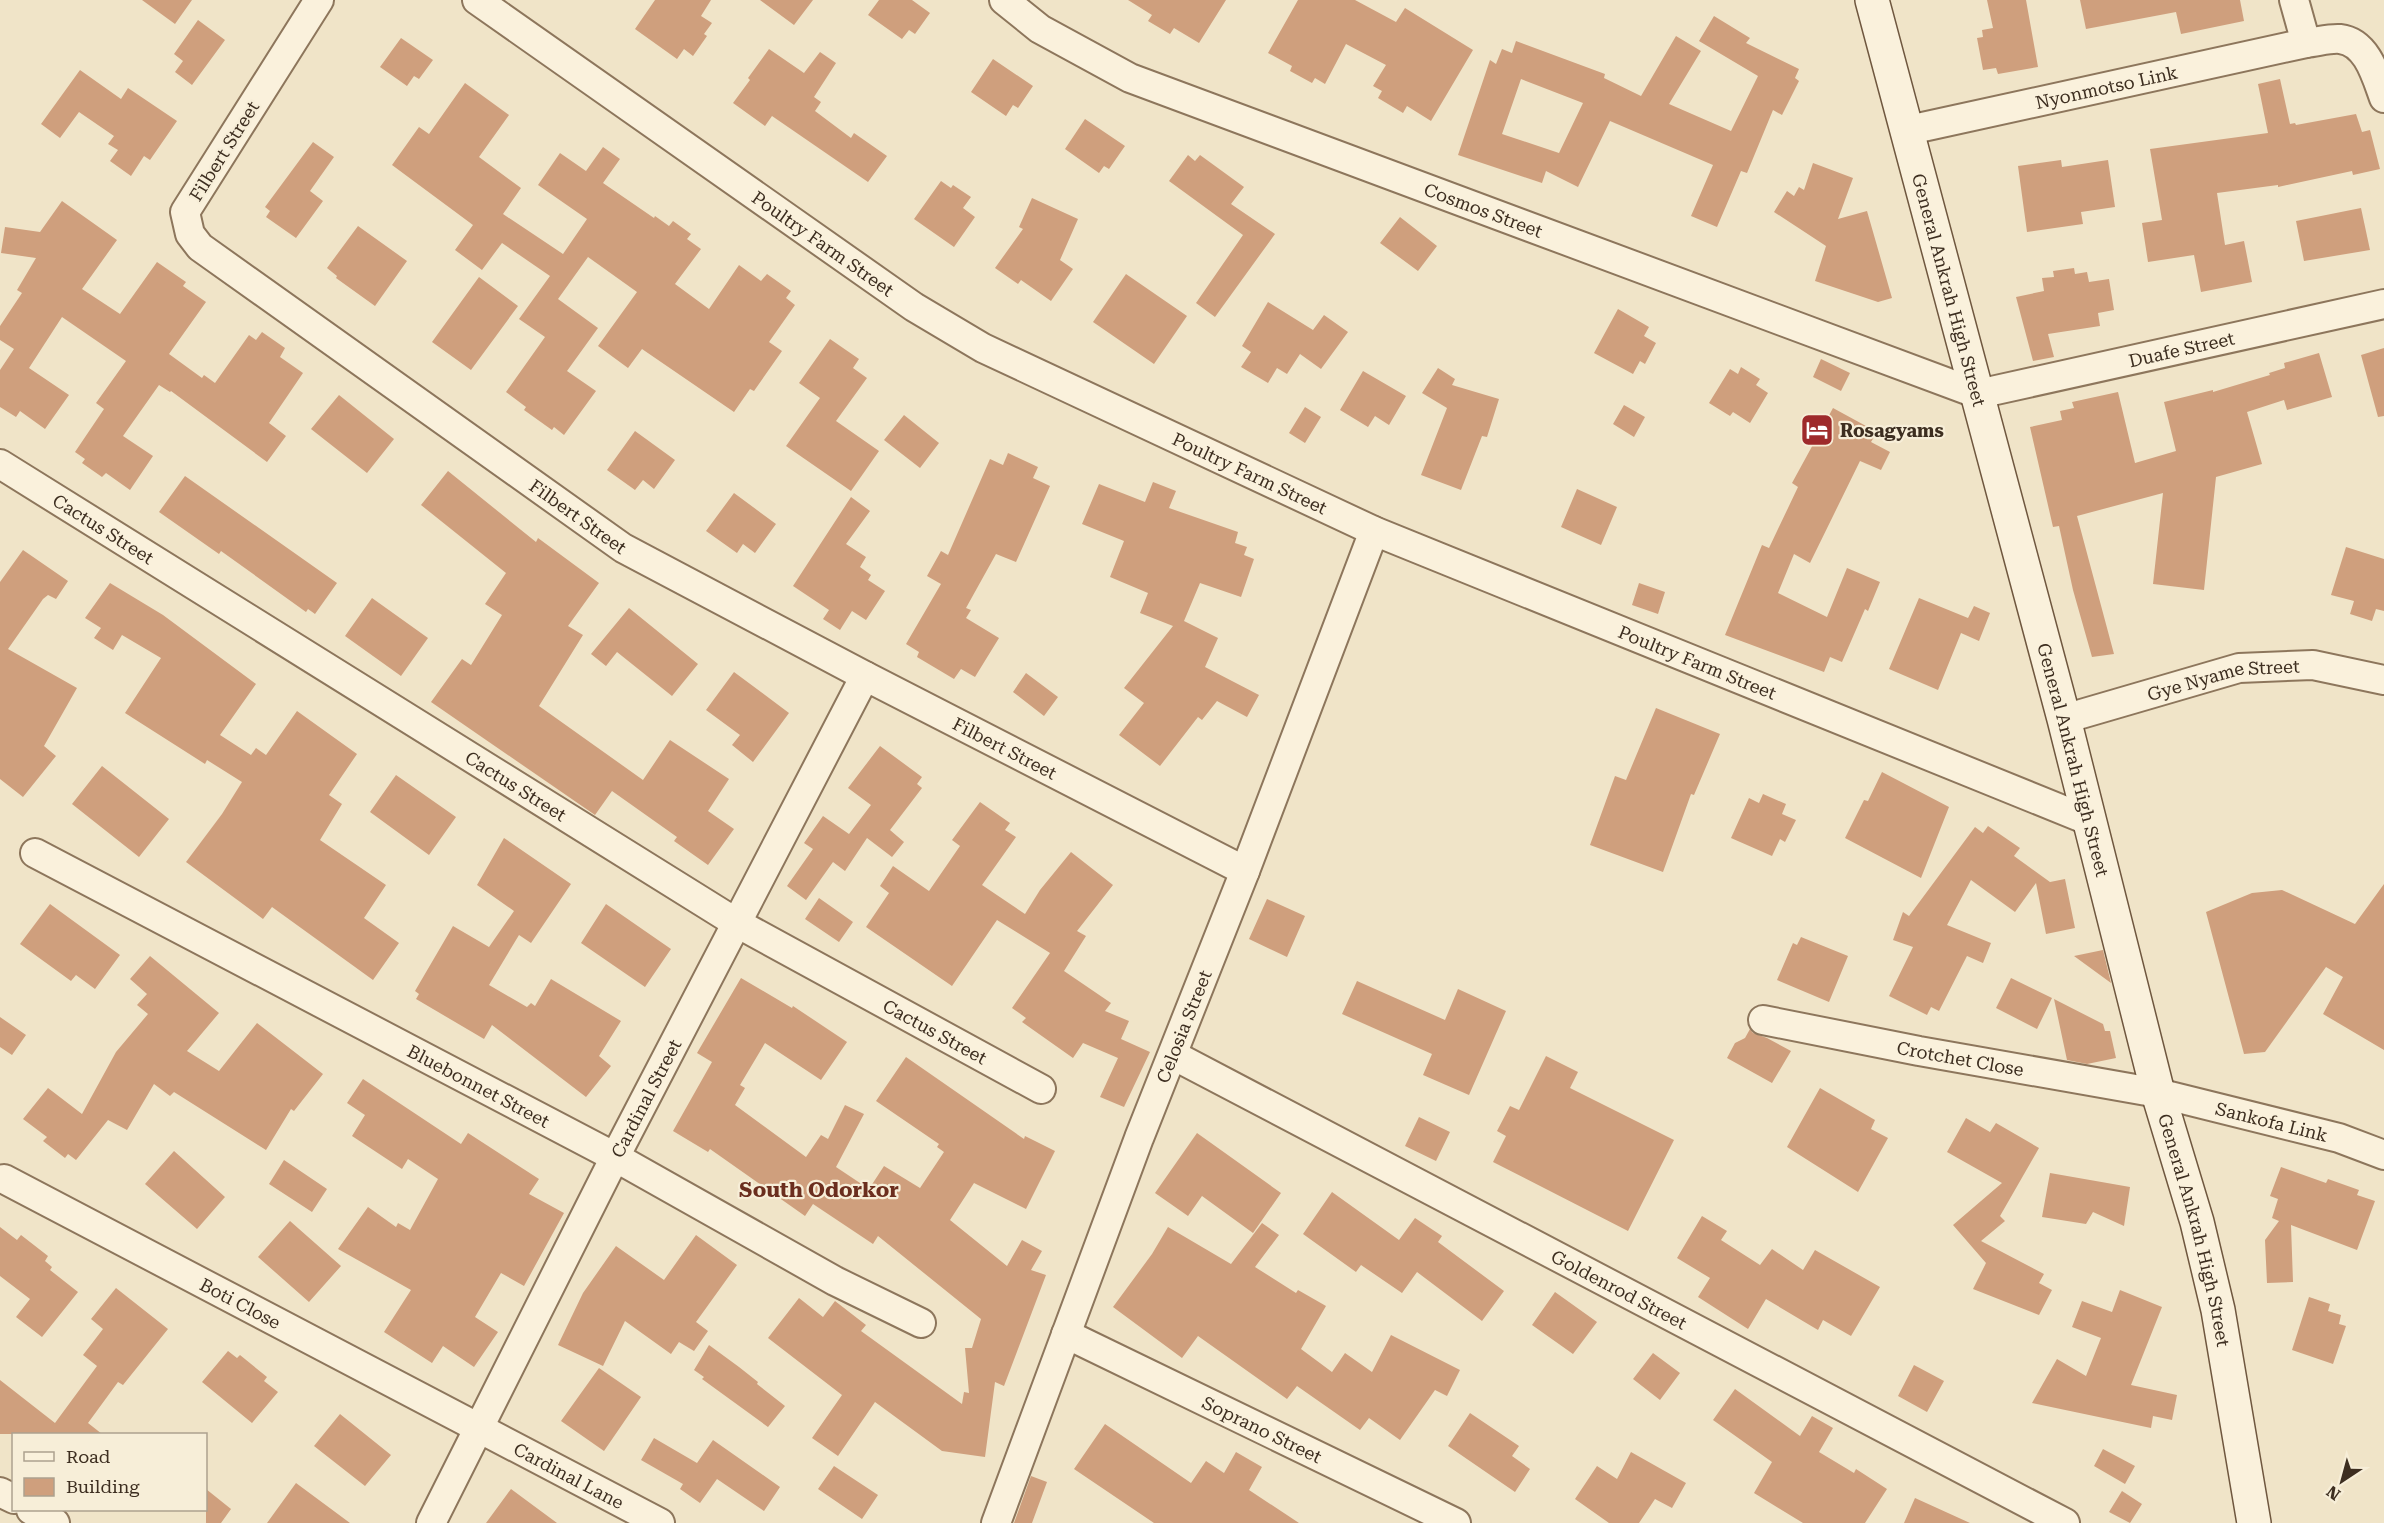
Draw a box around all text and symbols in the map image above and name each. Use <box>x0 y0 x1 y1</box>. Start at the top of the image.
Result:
street label: Nyonmotso Link <box>2033 61 2179 113</box>
street label: Filbert Street <box>185 97 263 205</box>
street label: General Ankrah High Street <box>1908 171 1991 409</box>
street label: Cosmos Street <box>1421 178 1546 241</box>
street label: Poultry Farm Street <box>748 186 898 300</box>
street label: Duafe Street <box>2126 327 2237 371</box>
hotel icon: Rosagyams <box>1799 412 1835 448</box>
place label: Rosagyams <box>1840 420 1944 441</box>
street label: Poultry Farm Street <box>1169 428 1331 518</box>
street label: Filbert Street <box>526 474 631 558</box>
street label: Cactus Street <box>49 489 158 568</box>
street label: Poultry Farm Street <box>1615 621 1780 703</box>
street label: General Ankrah High Street <box>2034 641 2114 879</box>
street label: Gye Nyame Street <box>2145 655 2300 705</box>
street label: Filbert Street <box>949 712 1061 783</box>
street label: Cactus Street <box>462 746 571 825</box>
street label: Celosia Street <box>1152 966 1215 1086</box>
street label: Cactus Street <box>879 994 991 1068</box>
street label: Cardinal Street <box>606 1035 685 1161</box>
street label: Crotchet Close <box>1895 1036 2026 1080</box>
street label: Bluebonnet Street <box>404 1040 554 1132</box>
street label: Sankofa Link <box>2214 1097 2330 1145</box>
street label: General Ankrah High Street <box>2154 1111 2235 1349</box>
district label: South Odorkor <box>739 1178 899 1202</box>
street label: Goldenrod Street <box>1548 1245 1691 1333</box>
street label: Boti Close <box>197 1273 284 1333</box>
street label: Soprano Street <box>1199 1391 1326 1467</box>
legend <box>12 1433 207 1511</box>
street label: Cardinal Lane <box>510 1438 628 1513</box>
text: Road <box>66 1446 111 1467</box>
north arrow <box>2312 1451 2372 1511</box>
text: Building <box>66 1476 140 1497</box>
text: N <box>2323 1481 2344 1504</box>

